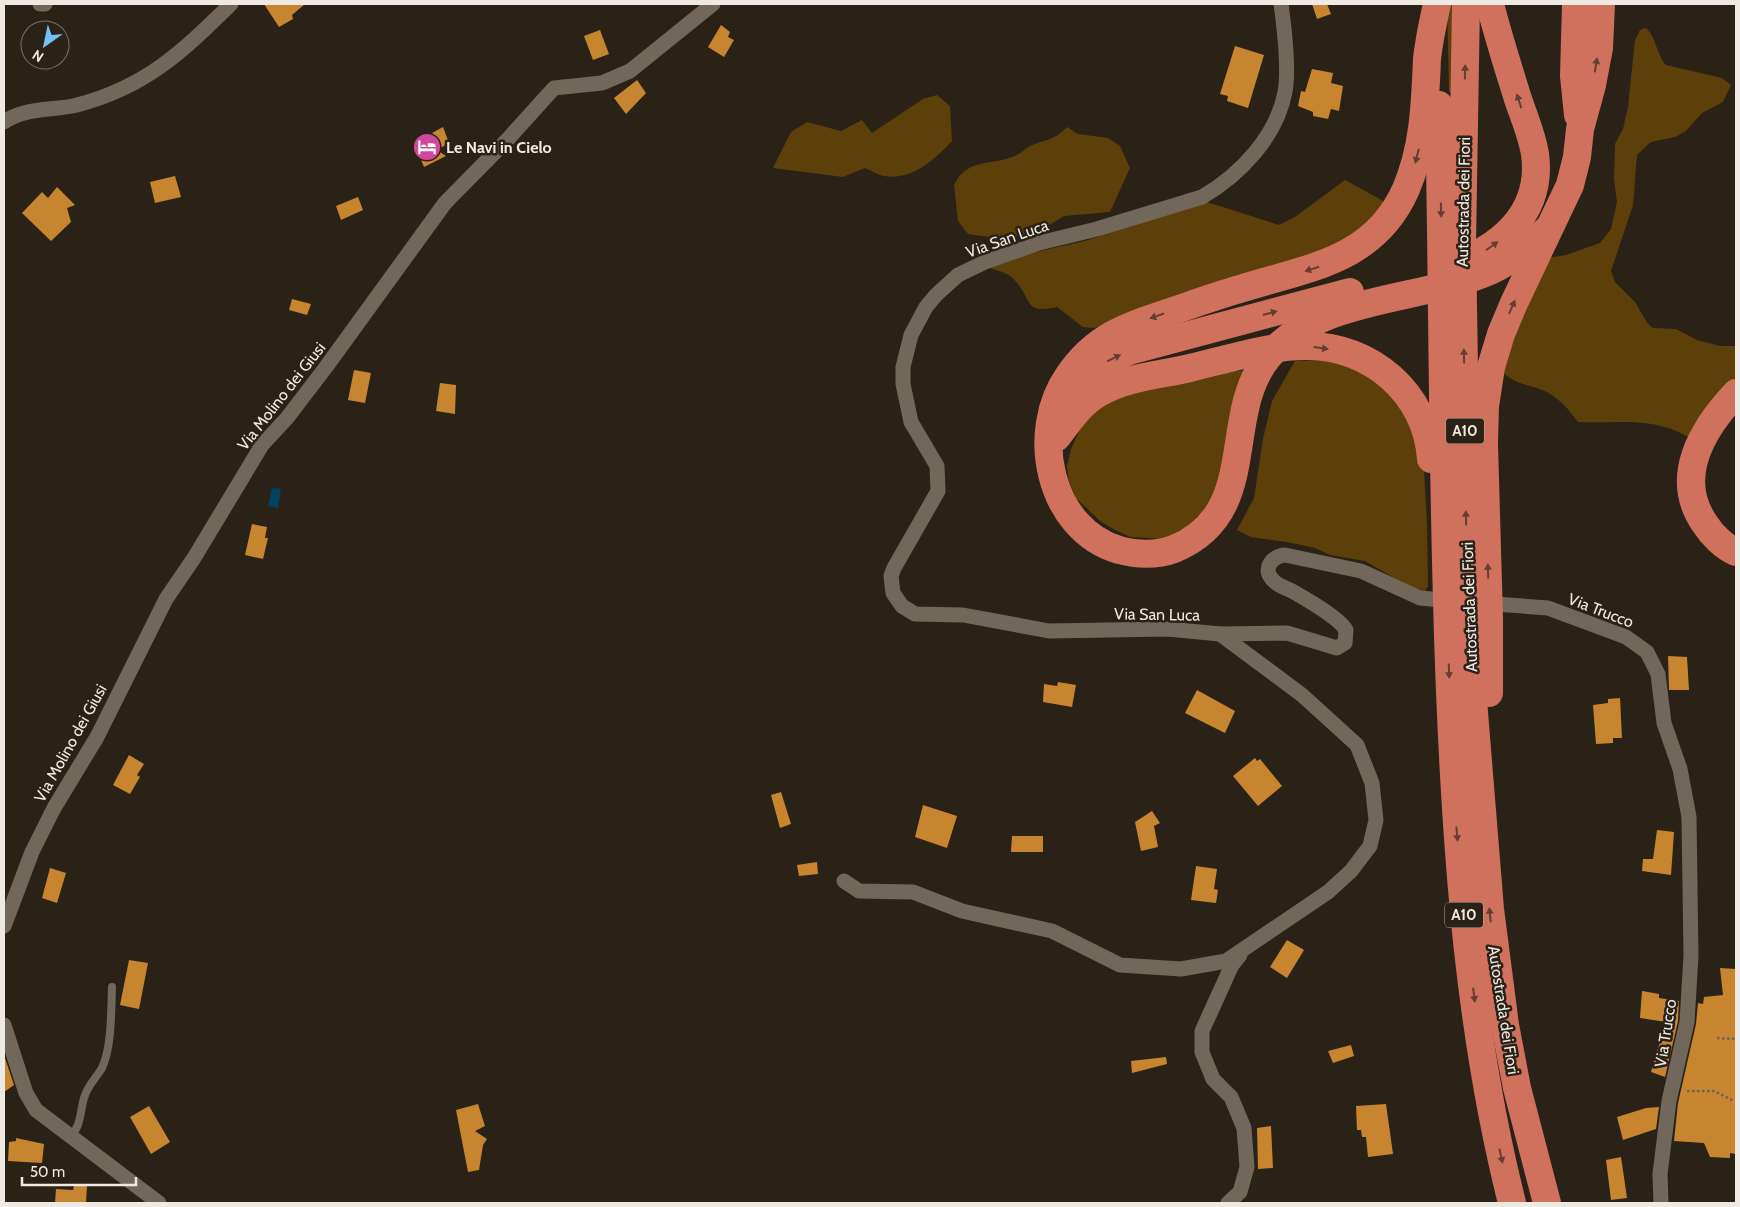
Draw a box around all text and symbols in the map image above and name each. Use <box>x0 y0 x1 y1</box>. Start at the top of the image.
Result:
north arrow <box>20 20 70 70</box>
text: N <box>29 46 47 66</box>
one-way arrow <box>1592 56 1600 72</box>
one-way arrow <box>1461 64 1469 80</box>
one-way arrow <box>1515 94 1522 109</box>
hotel icon: Le Navi in Cielo <box>412 132 442 162</box>
street label: Autostrada dei Fiori <box>1453 137 1474 267</box>
place label: Le Navi in Cielo <box>446 138 552 157</box>
one-way arrow <box>1413 148 1421 163</box>
one-way arrow <box>1438 202 1446 218</box>
street label: Via San Luca <box>963 215 1051 261</box>
one-way arrow <box>1485 241 1499 251</box>
one-way arrow <box>1305 266 1320 273</box>
one-way arrow <box>1509 300 1517 314</box>
one-way arrow <box>1262 308 1277 316</box>
one-way arrow <box>1149 313 1164 321</box>
street label: Via Molino dei Giusi <box>233 339 329 454</box>
one-way arrow <box>1314 344 1330 352</box>
one-way arrow <box>1460 348 1468 364</box>
one-way arrow <box>1107 354 1121 362</box>
road number: A10 <box>1446 418 1484 444</box>
one-way arrow <box>1462 510 1470 526</box>
street label: Autostrada dei Fiori <box>1458 542 1481 672</box>
one-way arrow <box>1484 562 1492 578</box>
street label: Via Trucco <box>1565 589 1637 632</box>
street label: Via San Luca <box>1114 604 1200 625</box>
one-way arrow <box>1446 664 1454 680</box>
street label: Via Molino dei Giusi <box>30 681 111 805</box>
one-way arrow <box>1453 826 1461 842</box>
road number: A10 <box>1445 902 1483 928</box>
one-way arrow <box>1486 907 1494 923</box>
street label: Autostrada dei Fiori <box>1484 944 1523 1076</box>
one-way arrow <box>1470 988 1478 1004</box>
street label: Via Trucco <box>1651 997 1680 1069</box>
one-way arrow <box>1497 1148 1505 1164</box>
scale bar <box>22 1154 136 1186</box>
text: 50 m <box>30 1163 65 1181</box>

